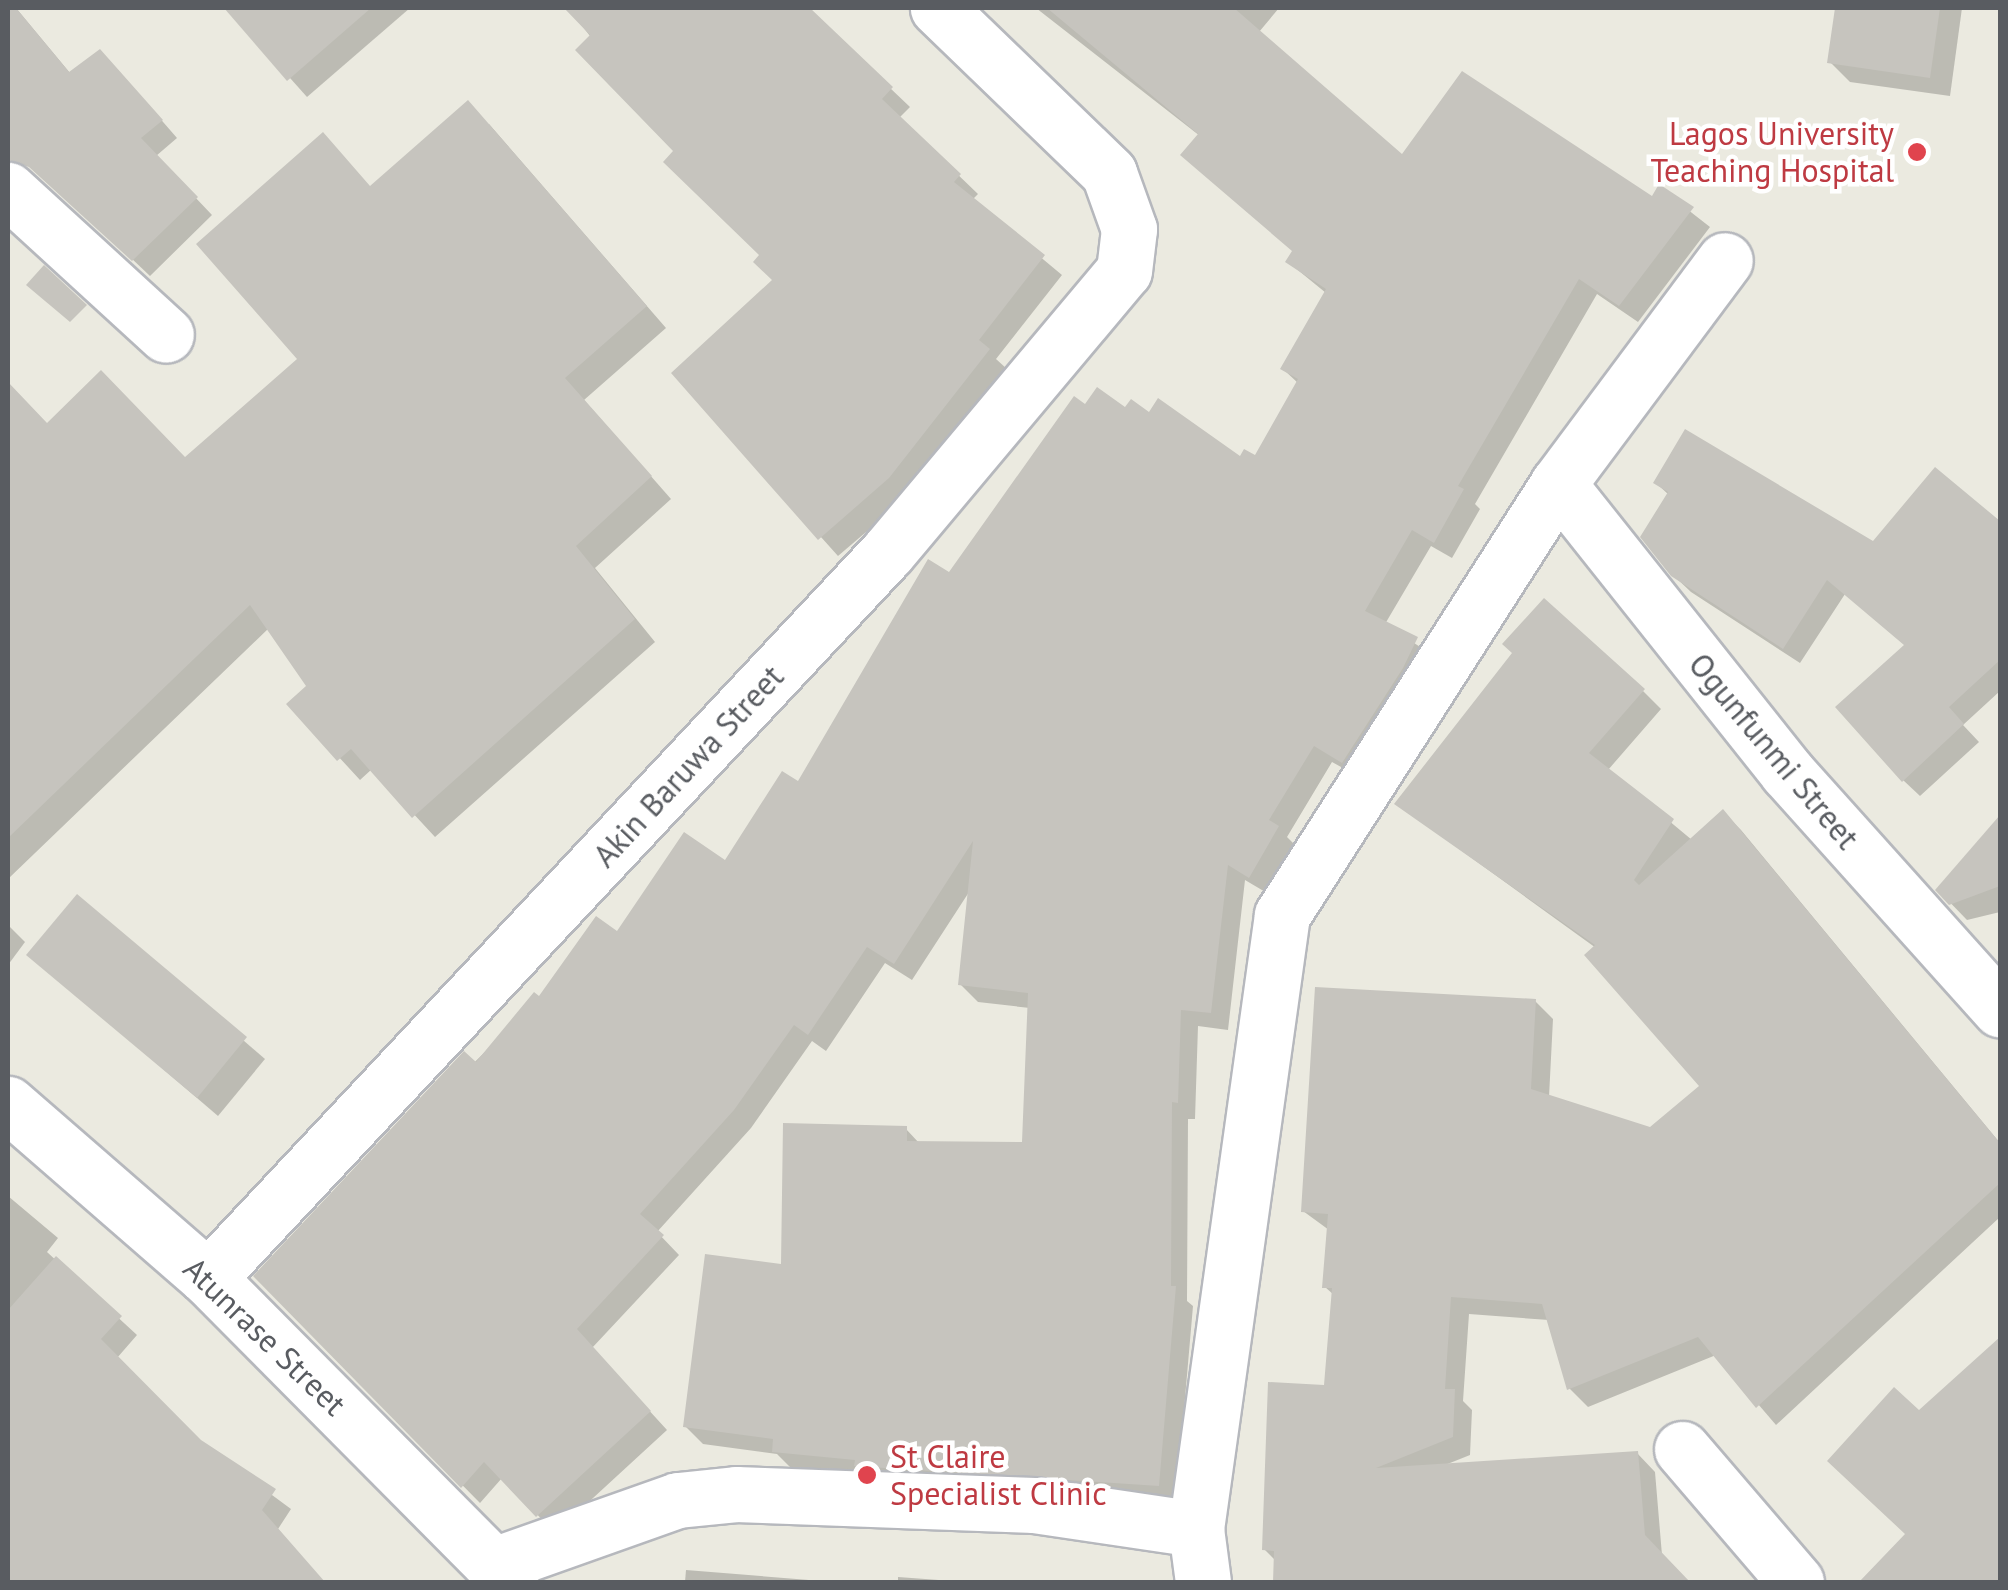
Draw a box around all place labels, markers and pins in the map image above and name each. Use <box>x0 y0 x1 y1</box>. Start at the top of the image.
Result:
place label: Lagos University Teaching Hospital <box>1650 115 1894 190</box>
marker: Lagos University Teaching Hospital <box>1904 139 1930 165</box>
place label: St Claire Specialist Clinic <box>890 1438 1107 1513</box>
marker: St Claire Specialist Clinic <box>854 1462 880 1488</box>

